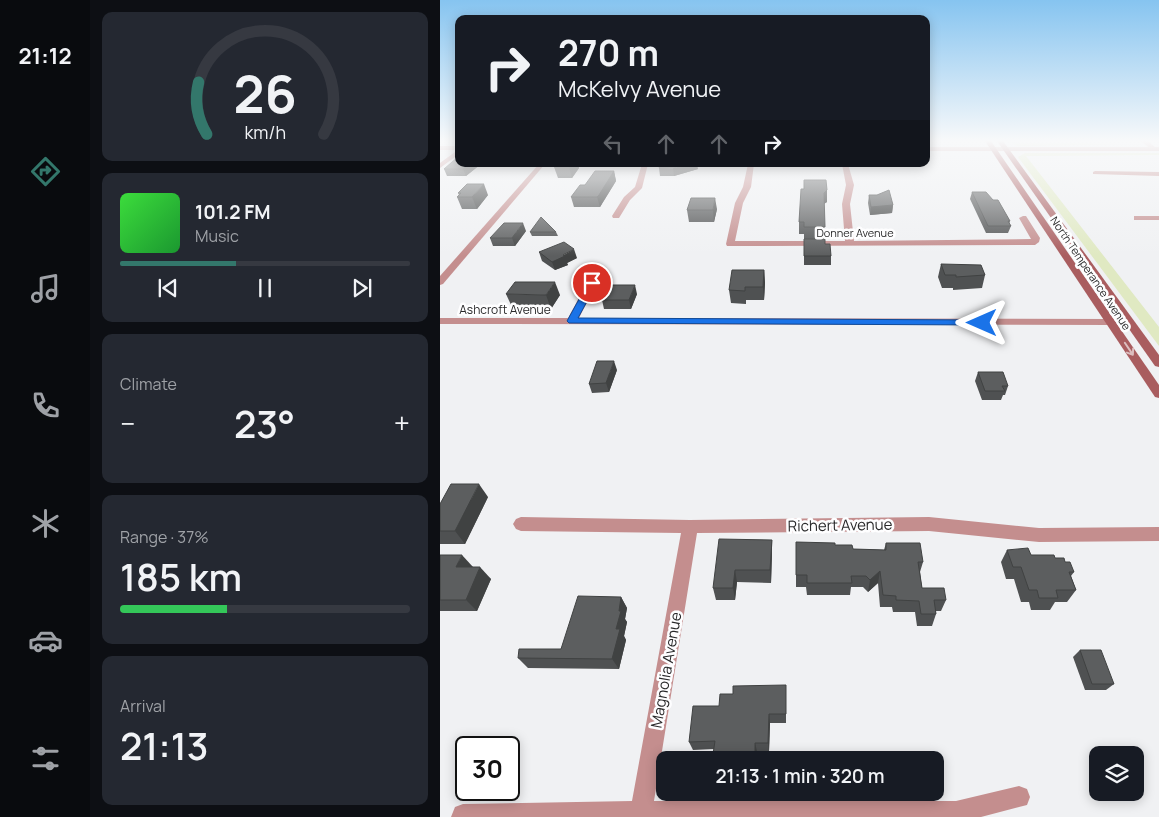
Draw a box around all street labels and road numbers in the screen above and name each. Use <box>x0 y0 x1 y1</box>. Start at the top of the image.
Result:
street label: North Temperance Avenue <box>1047 213 1135 333</box>
street label: Donner Avenue <box>816 225 894 240</box>
street label: Ashcroft Avenue <box>459 301 551 318</box>
street label: Richert Avenue <box>787 514 893 536</box>
street label: Magnolia Avenue <box>645 610 687 730</box>

